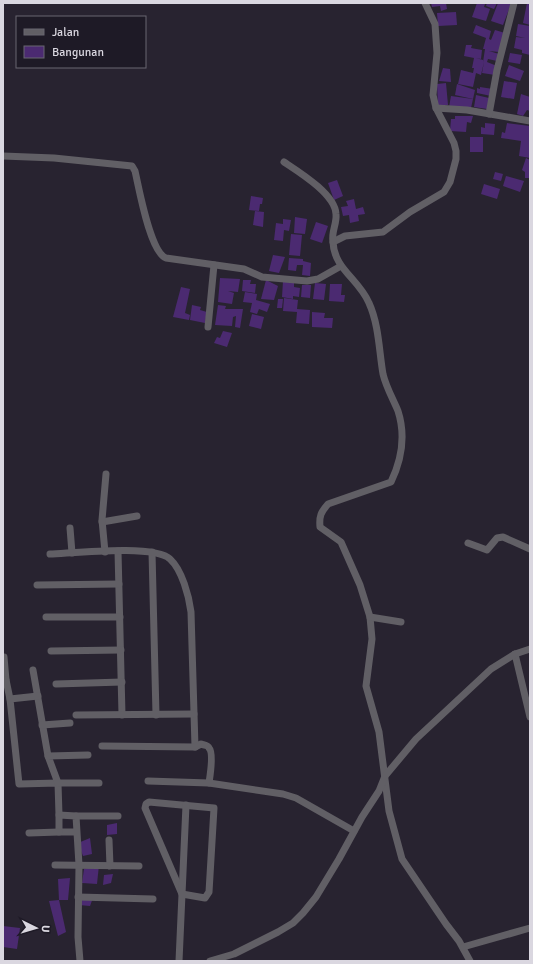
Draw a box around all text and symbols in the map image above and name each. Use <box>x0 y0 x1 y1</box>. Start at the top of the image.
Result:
legend <box>16 16 146 68</box>
text: Jalan <box>52 25 79 40</box>
text: Bangunan <box>52 45 104 60</box>
north arrow <box>16 908 56 948</box>
text: U <box>39 925 52 933</box>

